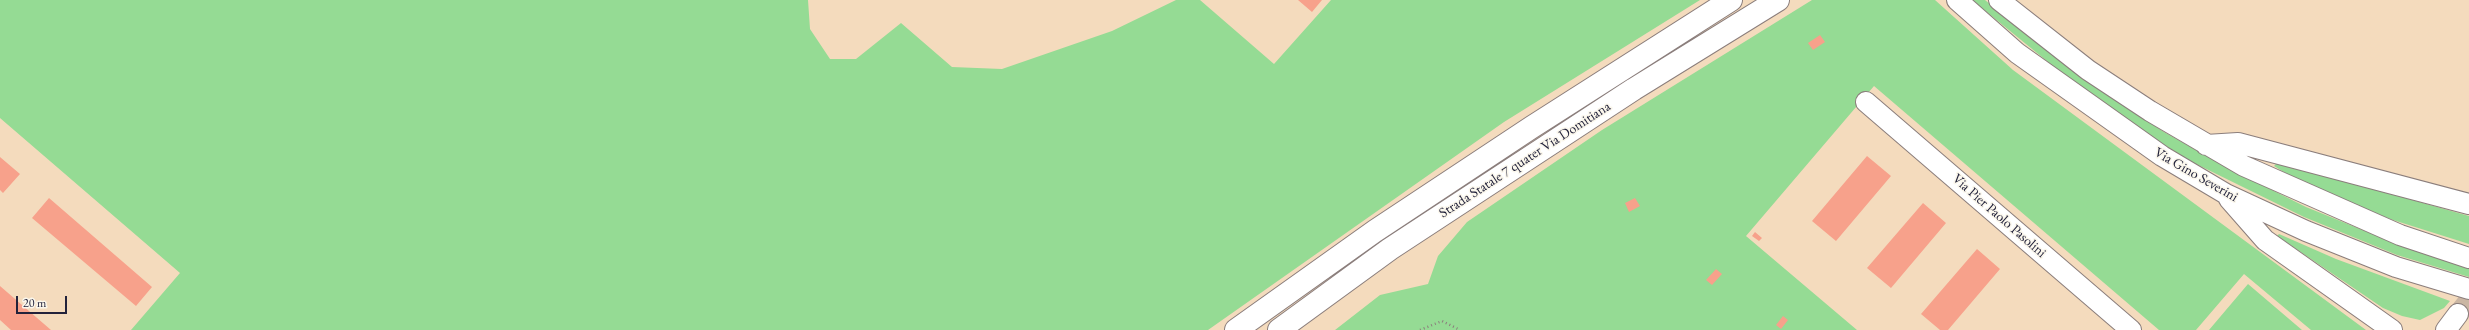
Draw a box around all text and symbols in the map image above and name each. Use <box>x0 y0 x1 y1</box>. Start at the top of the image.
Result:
street label: Strada Statale 7 quater Via Domitiana <box>1436 98 1614 222</box>
street label: Via Gino Severini <box>2151 144 2241 206</box>
street label: Via Pier Paolo Pasolini <box>1949 171 2049 261</box>
scale bar <box>18 288 69 314</box>
text: 20 m <box>23 295 46 311</box>

